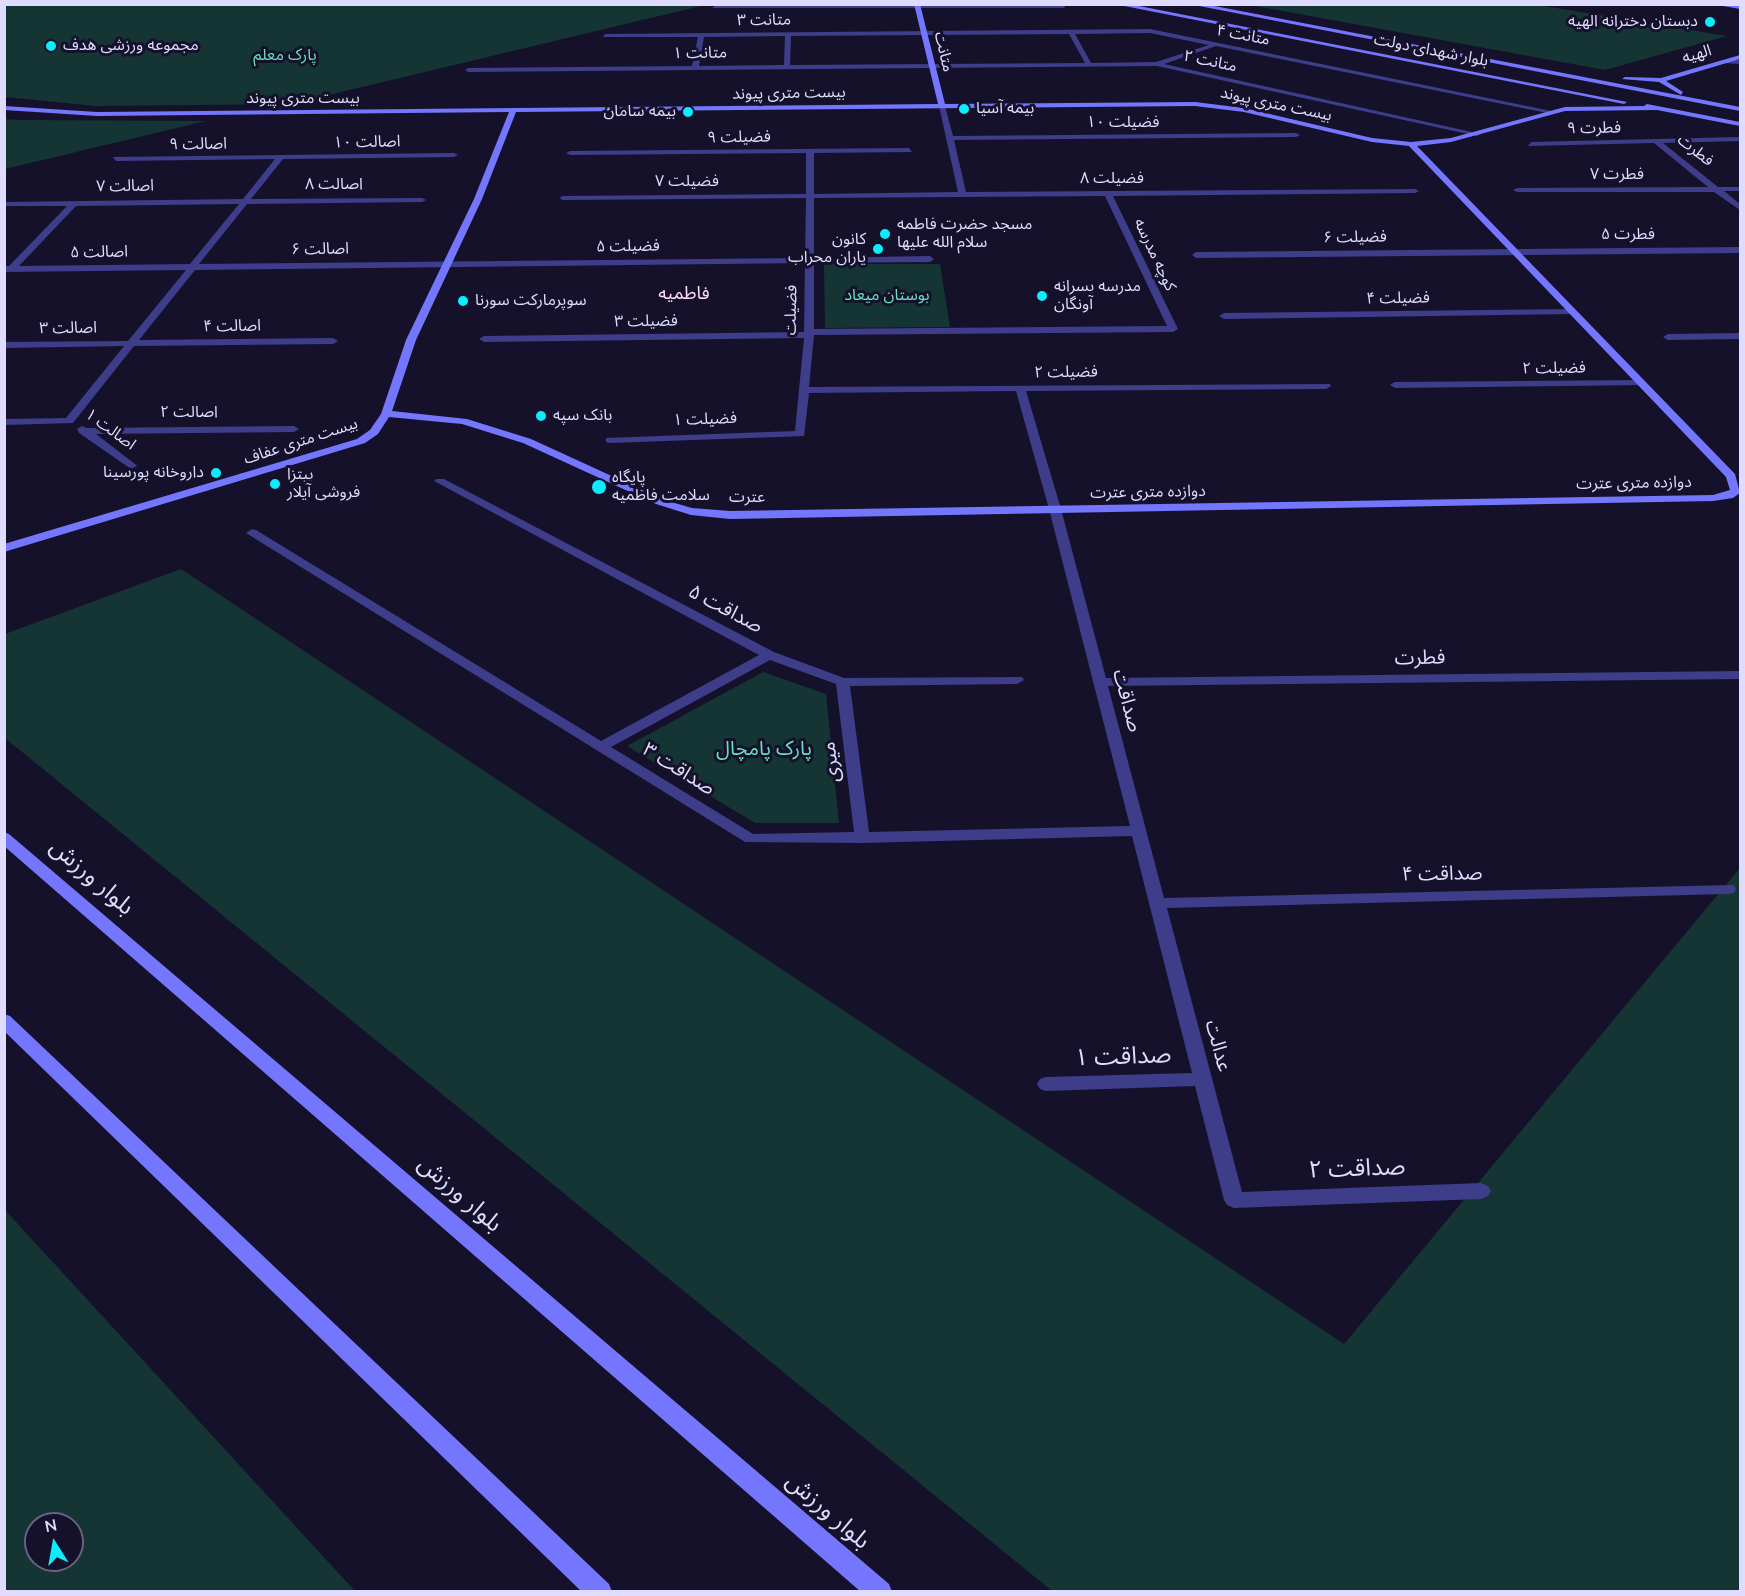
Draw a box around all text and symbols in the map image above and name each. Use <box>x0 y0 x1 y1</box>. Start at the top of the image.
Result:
street label: متانت ۳ <box>737 11 791 31</box>
place label: دبستان دخترانه الهیه <box>1568 12 1698 32</box>
marker: دبستان دخترانه الهیه <box>1703 15 1717 29</box>
street label: متانت ۴ <box>1215 21 1271 51</box>
street label: متانت <box>929 30 957 74</box>
street label: بلوار شهدای دولت <box>1372 30 1490 72</box>
place label: مجموعه ورزشی هدف <box>63 36 199 56</box>
marker: مجموعه ورزشی هدف <box>44 39 58 53</box>
street label: الهیه <box>1680 42 1714 68</box>
street label: متانت ۱ <box>673 44 727 64</box>
park label: پارک معلم <box>253 46 317 66</box>
street label: متانت ۲ <box>1182 47 1238 77</box>
street label: بیست متری پیوند <box>732 83 846 105</box>
street label: بیست متری پیوند <box>1218 84 1334 126</box>
street label: بیست متری پیوند <box>246 89 360 109</box>
place label: بیمه آسیا <box>976 99 1034 119</box>
place label: بیمه سامان <box>603 102 676 122</box>
marker: بیمه آسیا <box>957 102 971 116</box>
marker: بیمه سامان <box>681 105 695 119</box>
street label: فضیلت ۱۰ <box>1086 113 1160 133</box>
street label: فطرت ۹ <box>1567 119 1621 139</box>
street label: فضیلت ۹ <box>707 128 771 148</box>
street label: فطرت <box>1673 131 1717 171</box>
street label: اصالت ۱۰ <box>333 133 401 153</box>
street label: اصالت ۹ <box>169 135 227 155</box>
street label: فطرت ۷ <box>1590 165 1644 185</box>
street label: فضیلت ۸ <box>1080 169 1144 189</box>
street label: فضیلت ۷ <box>655 172 719 192</box>
street label: اصالت ۸ <box>305 175 363 195</box>
street label: اصالت ۷ <box>96 177 154 197</box>
place label: مسجد حضرت فاطمه سلام الله علیها <box>897 215 1032 253</box>
street label: کوچه مدرسه <box>1129 216 1179 294</box>
street label: فطرت ۵ <box>1601 225 1655 245</box>
marker: مسجد حضرت فاطمه سلام الله علیها <box>878 227 892 241</box>
street label: فضیلت ۶ <box>1323 228 1387 248</box>
place label: کانون یاران محراب <box>788 230 866 268</box>
street label: فضیلت ۵ <box>596 237 660 257</box>
street label: اصالت ۶ <box>291 240 349 260</box>
marker: کانون یاران محراب <box>871 242 885 256</box>
street label: اصالت ۵ <box>70 243 128 263</box>
place label: مدرسه پسرانه آونگان <box>1054 277 1141 315</box>
district label: فاطمیه <box>658 284 710 306</box>
street label: فضیلت <box>782 285 802 335</box>
park label: بوستان میعاد <box>844 286 930 306</box>
marker: مدرسه پسرانه آونگان <box>1035 289 1049 303</box>
street label: فضیلت ۴ <box>1366 289 1430 309</box>
place label: سوپرمارکت سورنا <box>475 291 587 311</box>
marker: سوپرمارکت سورنا <box>456 294 470 308</box>
street label: فضیلت ۳ <box>614 312 678 332</box>
street label: اصالت ۴ <box>203 317 261 337</box>
street label: اصالت ۳ <box>39 319 97 339</box>
street label: فضیلت ۲ <box>1522 359 1586 379</box>
street label: فضیلت ۲ <box>1034 363 1098 383</box>
street label: اصالت ۲ <box>160 403 218 423</box>
street label: اصالت ۱ <box>81 405 139 455</box>
place label: بانک سپه <box>553 406 612 426</box>
marker: بانک سپه <box>534 409 548 423</box>
street label: فضیلت ۱ <box>673 409 737 431</box>
street label: بیست متری عفاف <box>242 415 360 469</box>
place label: داروخانه پورسینا <box>103 463 204 483</box>
place label: پیتزا فروشی آیلار <box>287 465 360 503</box>
marker: داروخانه پورسینا <box>209 466 223 480</box>
place label: پایگاه سلامت فاطمیه <box>612 468 710 506</box>
street label: دوازده متری عترت <box>1576 473 1692 495</box>
marker: پیتزا فروشی آیلار <box>268 477 282 491</box>
marker: پایگاه سلامت فاطمیه <box>590 478 608 496</box>
street label: دوازده متری عترت <box>1090 482 1206 504</box>
street label: عترت <box>729 488 765 508</box>
street label: صداقت ۵ <box>684 580 766 640</box>
street label: فطرت <box>1394 647 1446 671</box>
street label: صداقت <box>1106 667 1146 735</box>
street label: صداقت ۳ <box>637 738 719 802</box>
park label: پارک پامچال <box>716 738 812 762</box>
street label: میری <box>818 740 846 784</box>
street label: بلوار ورزش <box>43 834 139 922</box>
street label: صداقت ۴ <box>1401 862 1483 888</box>
street label: عدالت <box>1199 1018 1235 1074</box>
street label: صداقت ۱ <box>1074 1042 1172 1074</box>
street label: بلوار ورزش <box>411 1151 507 1239</box>
street label: صداقت ۲ <box>1308 1154 1406 1186</box>
street label: بلوار ورزش <box>779 1468 875 1556</box>
north arrow <box>24 1512 84 1572</box>
text: N <box>43 1514 59 1538</box>

